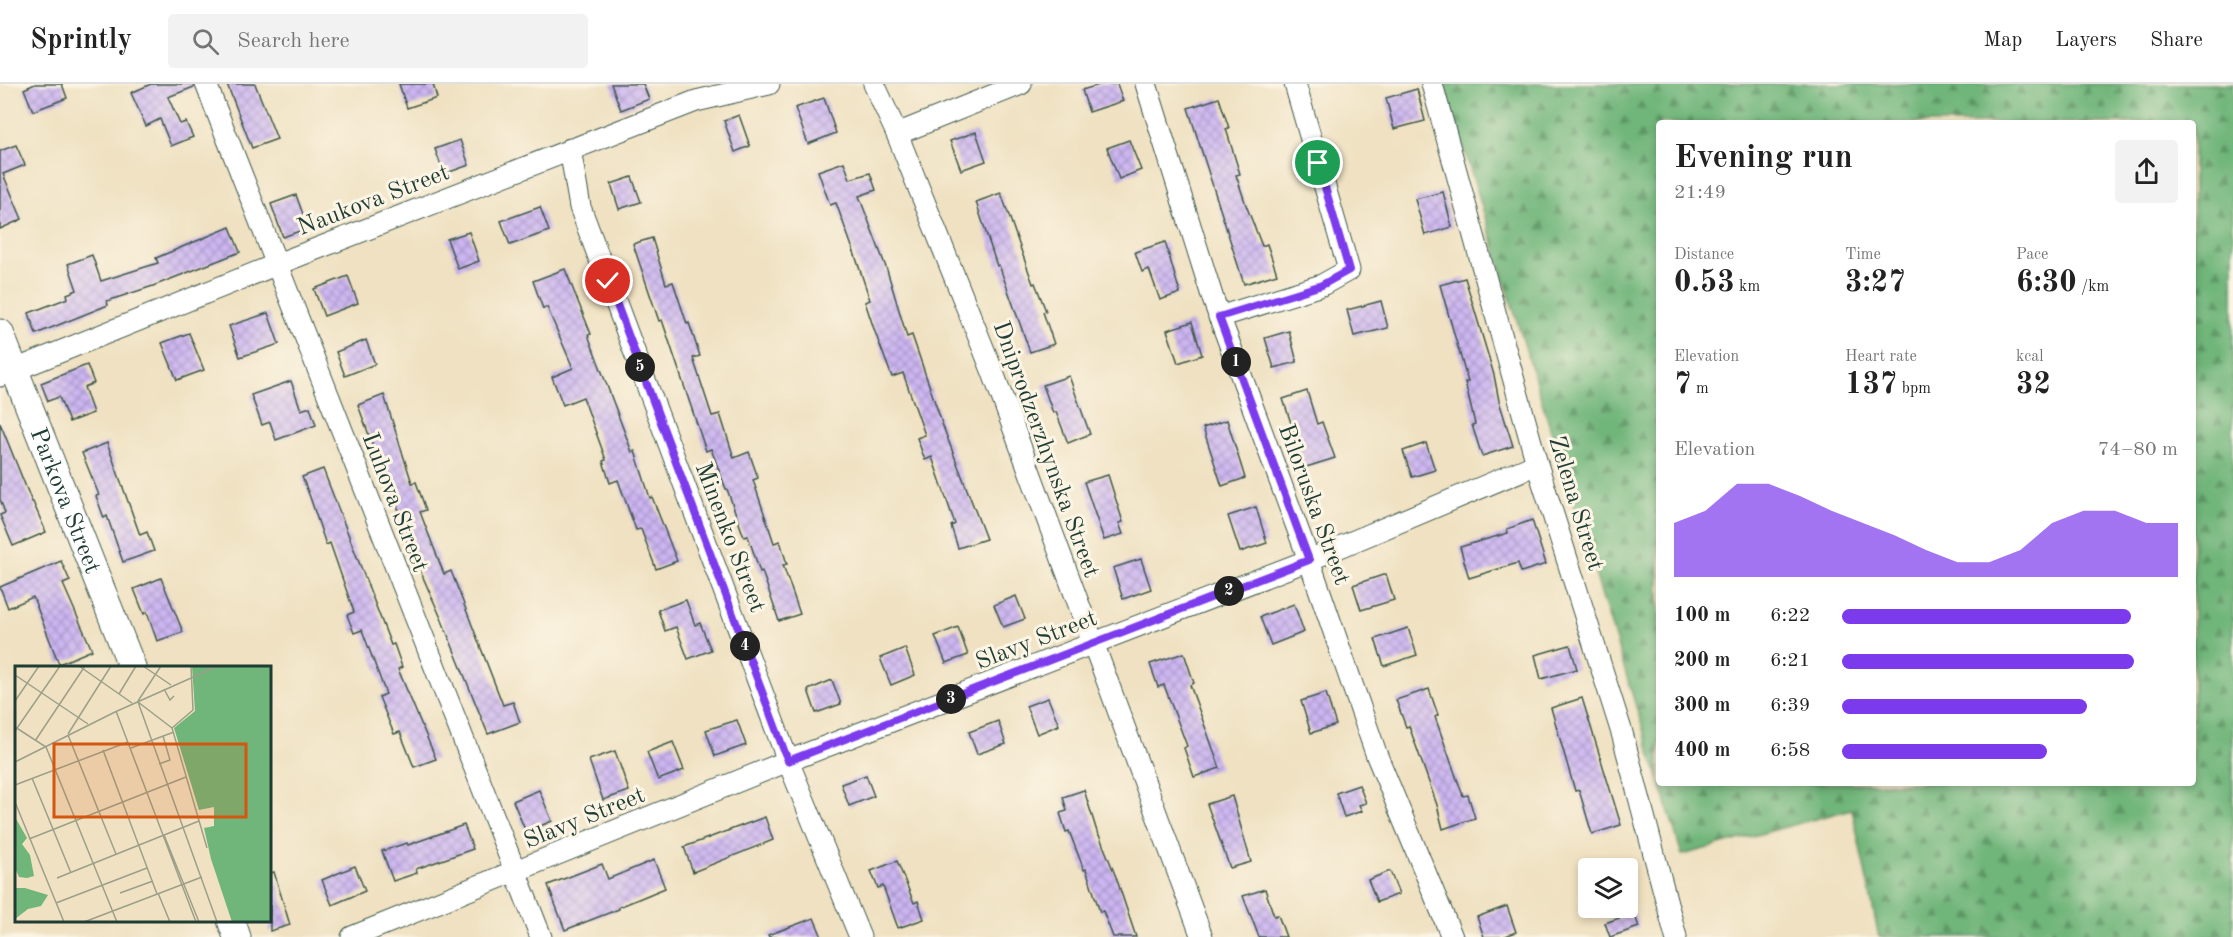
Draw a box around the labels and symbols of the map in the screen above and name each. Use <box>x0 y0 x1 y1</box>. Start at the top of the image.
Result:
pin <box>1292 137 1343 188</box>
street label: Naukova Street <box>294 161 453 241</box>
pin <box>582 255 633 306</box>
street label: Dniprodzerzhynska Street <box>988 318 1103 581</box>
pin: 1 <box>1221 347 1251 377</box>
pin: 5 <box>625 352 655 382</box>
street label: Biloruska Street <box>1273 421 1353 588</box>
street label: Parkova Street <box>25 425 104 577</box>
street label: Luhova Street <box>357 430 432 576</box>
street label: Zelena Street <box>1543 433 1607 574</box>
street label: Minenko Street <box>690 460 769 616</box>
pin: 2 <box>1214 576 1244 606</box>
street label: Slavy Street <box>973 607 1101 675</box>
pin: 4 <box>730 631 760 661</box>
inset map <box>15 666 272 922</box>
pin: 3 <box>936 684 966 714</box>
street label: Slavy Street <box>521 784 649 854</box>

